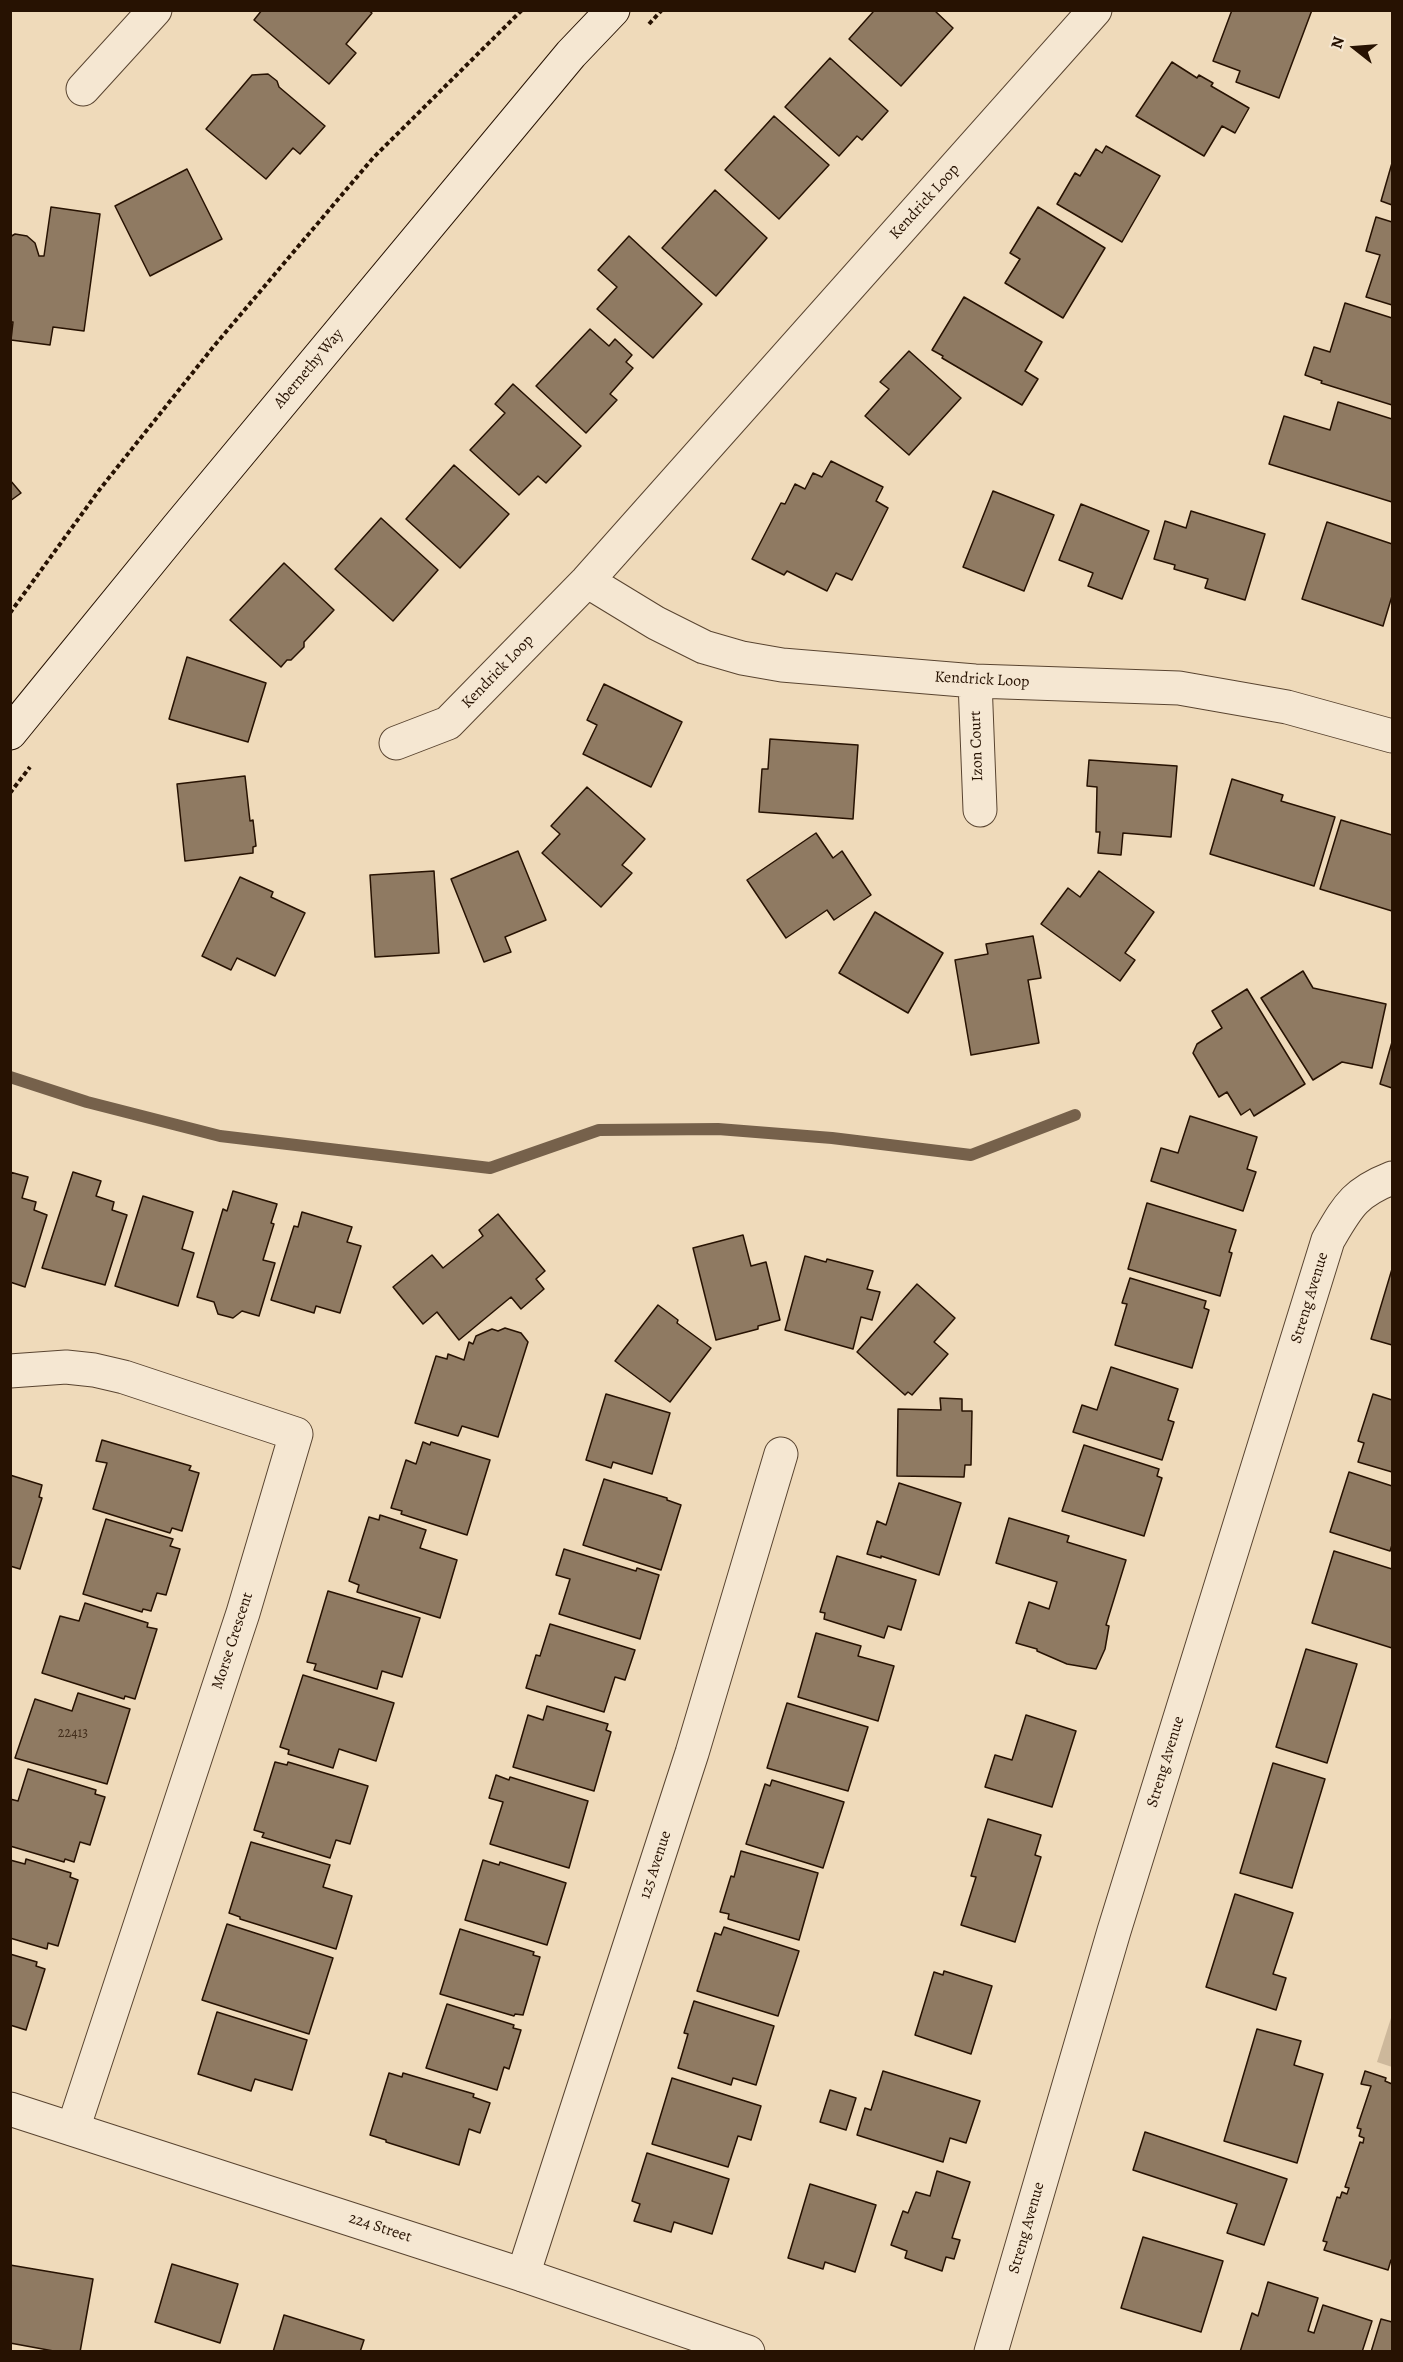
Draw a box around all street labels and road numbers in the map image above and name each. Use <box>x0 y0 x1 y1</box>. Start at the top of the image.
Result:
street label: Kendrick Loop <box>886 160 964 244</box>
street label: Abernethy Way <box>270 325 348 413</box>
street label: Kendrick Loop <box>458 631 538 713</box>
street label: Kendrick Loop <box>934 668 1030 692</box>
street label: Izon Court <box>966 710 988 782</box>
street label: Streng Avenue <box>1287 1250 1333 1346</box>
street label: Morse Crescent <box>208 1590 258 1692</box>
street label: Streng Avenue <box>1143 1714 1189 1810</box>
street label: 125 Avenue <box>636 1828 676 1902</box>
street label: Streng Avenue <box>1005 2180 1049 2276</box>
street label: 224 Street <box>346 2209 414 2247</box>

